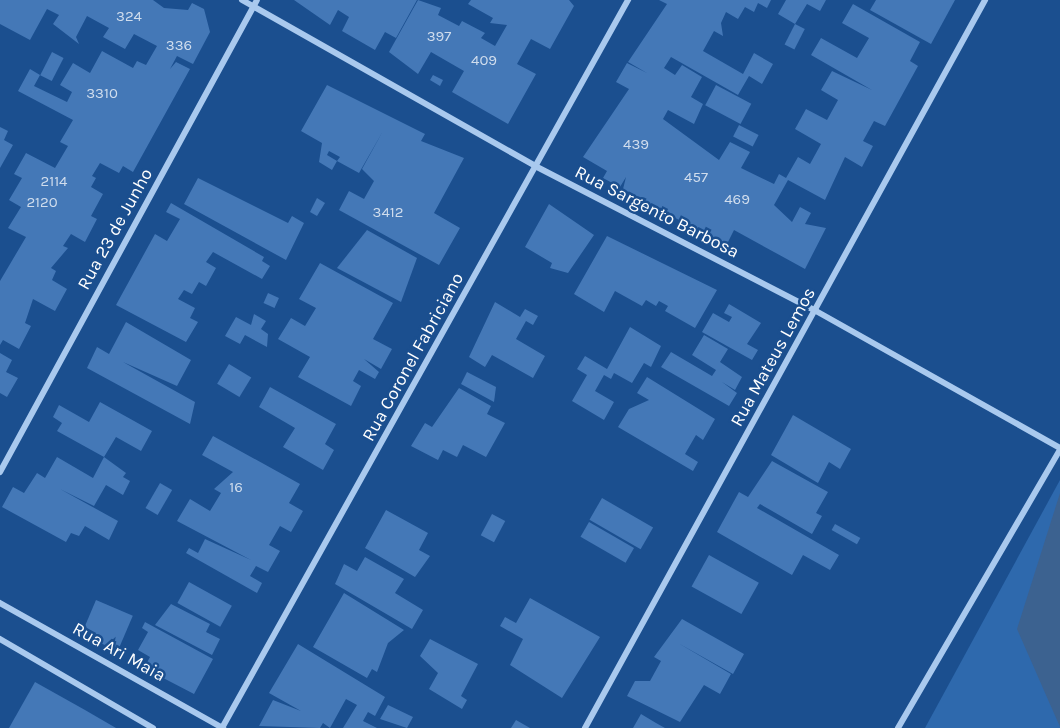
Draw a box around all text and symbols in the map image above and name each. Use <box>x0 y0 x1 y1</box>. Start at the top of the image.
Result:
house number: 324 <box>116 8 142 26</box>
house number: 397 <box>427 28 451 46</box>
house number: 336 <box>166 37 192 55</box>
house number: 409 <box>471 52 497 70</box>
house number: 3310 <box>86 85 118 103</box>
house number: 439 <box>623 136 649 154</box>
street label: Rua Sargento Barbosa <box>571 161 743 263</box>
street label: Rua 23 de Junho <box>73 165 157 293</box>
house number: 457 <box>684 169 708 187</box>
house number: 2114 <box>41 173 67 191</box>
house number: 469 <box>724 191 750 209</box>
house number: 2120 <box>26 194 58 212</box>
house number: 3412 <box>373 204 403 222</box>
street label: Rua Coronel Fabriciano <box>358 269 468 445</box>
street label: Rua Mateus Lemos <box>726 284 820 430</box>
house number: 16 <box>229 479 243 497</box>
street label: Rua Ari Maia <box>69 618 169 686</box>

